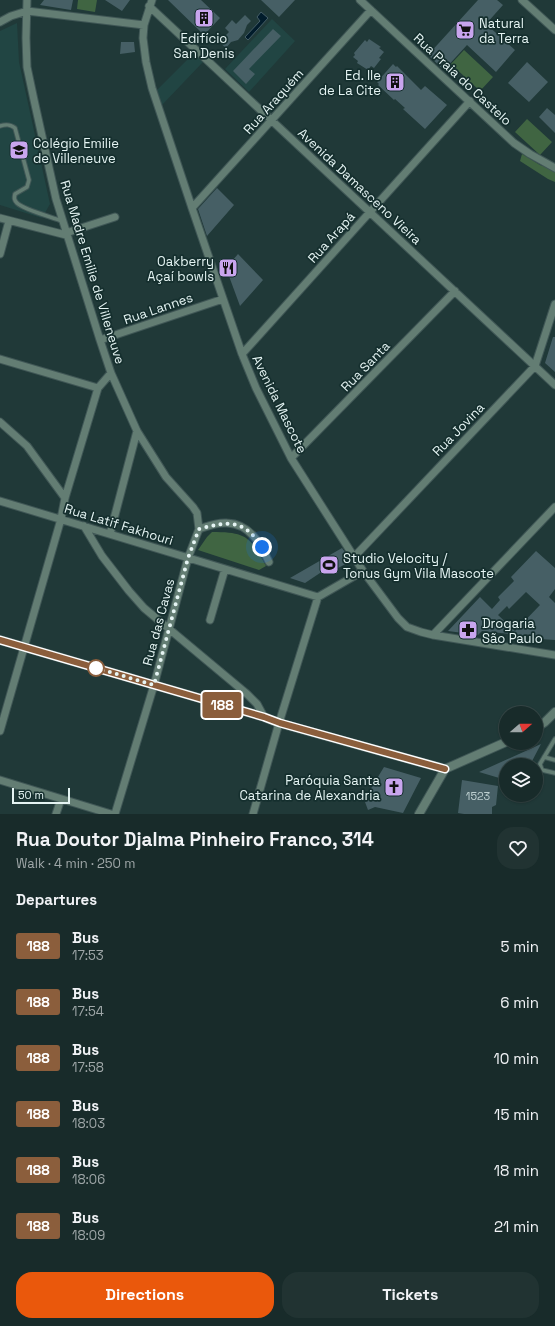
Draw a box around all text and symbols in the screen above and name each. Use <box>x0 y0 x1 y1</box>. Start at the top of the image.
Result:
building icon: Edifício San Denis <box>193 7 215 29</box>
place label: Natural da Terra <box>479 15 529 47</box>
supermarket icon: Natural da Terra <box>454 19 476 41</box>
place label: Edifício San Denis <box>173 30 235 62</box>
street label: Rua Praia do Castelo <box>410 30 515 129</box>
street label: Rua Araquém <box>240 65 307 138</box>
place label: Ed. Ile de La Cite <box>319 67 381 99</box>
building icon: Ed. Ile de La Cite <box>384 71 406 93</box>
street label: Avenida Damasceno Vieira <box>294 124 426 249</box>
place label: Colégio Emilie de Villeneuve <box>33 135 119 167</box>
school or university icon: Colégio Emilie de Villeneuve <box>8 139 30 161</box>
street label: Rua Madre Emilie de Villeneuve <box>56 178 129 366</box>
street label: Rua Arapá <box>304 208 359 266</box>
place label: Oakberry Açaí bowls <box>147 253 214 285</box>
restaurant icon: Oakberry Açaí bowls <box>217 257 239 279</box>
street label: Rua Lannes <box>121 289 195 328</box>
street label: Rua Santa <box>337 337 394 395</box>
street label: Avenida Mascote <box>248 352 311 456</box>
street label: Rua Jovina <box>429 399 488 460</box>
street label: Rua Latif Fakhouri <box>62 500 175 549</box>
your location <box>252 537 272 557</box>
place label: Studio Velocity / Tonus Gym Vila Mascote <box>343 550 494 582</box>
sports icon: Studio Velocity / Tonus Gym Vila Mascote <box>318 554 340 576</box>
street label: Rua das Cavas <box>139 577 178 668</box>
place label: Drogaria São Paulo <box>482 615 543 647</box>
pharmacy icon: Drogaria São Paulo <box>457 619 479 641</box>
unlabelled marker <box>87 659 105 677</box>
line badge: 188 <box>199 692 245 718</box>
text: 188 <box>210 696 234 714</box>
north arrow <box>499 706 543 750</box>
map controls <box>499 706 543 802</box>
button: layers <box>499 758 543 802</box>
place label: Paróquia Santa Catarina de Alexandria <box>239 772 381 804</box>
church icon: Paróquia Santa Catarina de Alexandria <box>383 776 405 798</box>
scale bar <box>12 786 70 805</box>
text: 50 m <box>18 788 44 802</box>
house number: 1523 <box>466 789 491 803</box>
text: Rua Doutor Djalma Pinheiro Franco, 314 <box>16 827 374 852</box>
button: heart <box>497 827 539 869</box>
text: Walk · 4 min · 250 m <box>16 855 135 872</box>
text: Departures <box>16 890 97 909</box>
text: Bus <box>72 928 99 947</box>
text: 188 <box>26 937 50 955</box>
text: 5 min <box>500 937 539 956</box>
text: 17:53 <box>72 947 104 964</box>
text: Bus <box>72 984 99 1003</box>
text: 188 <box>26 993 50 1011</box>
text: 6 min <box>500 993 539 1012</box>
text: 17:54 <box>72 1003 104 1020</box>
text: Bus <box>72 1040 99 1059</box>
text: 188 <box>26 1049 50 1067</box>
text: 10 min <box>493 1049 539 1068</box>
text: 17:58 <box>72 1059 104 1076</box>
text: Bus <box>72 1096 99 1115</box>
text: 188 <box>26 1105 50 1123</box>
text: 15 min <box>494 1105 539 1124</box>
text: 18:03 <box>72 1115 105 1132</box>
text: Bus <box>72 1152 99 1171</box>
text: 188 <box>26 1161 50 1179</box>
text: 18 min <box>494 1161 539 1180</box>
text: 18:06 <box>72 1171 105 1188</box>
text: Bus <box>72 1208 99 1227</box>
text: 188 <box>26 1217 50 1235</box>
text: 21 min <box>494 1217 539 1236</box>
text: 18:09 <box>72 1227 105 1244</box>
button: Directions <box>16 1272 274 1318</box>
button: Tickets <box>282 1272 539 1318</box>

